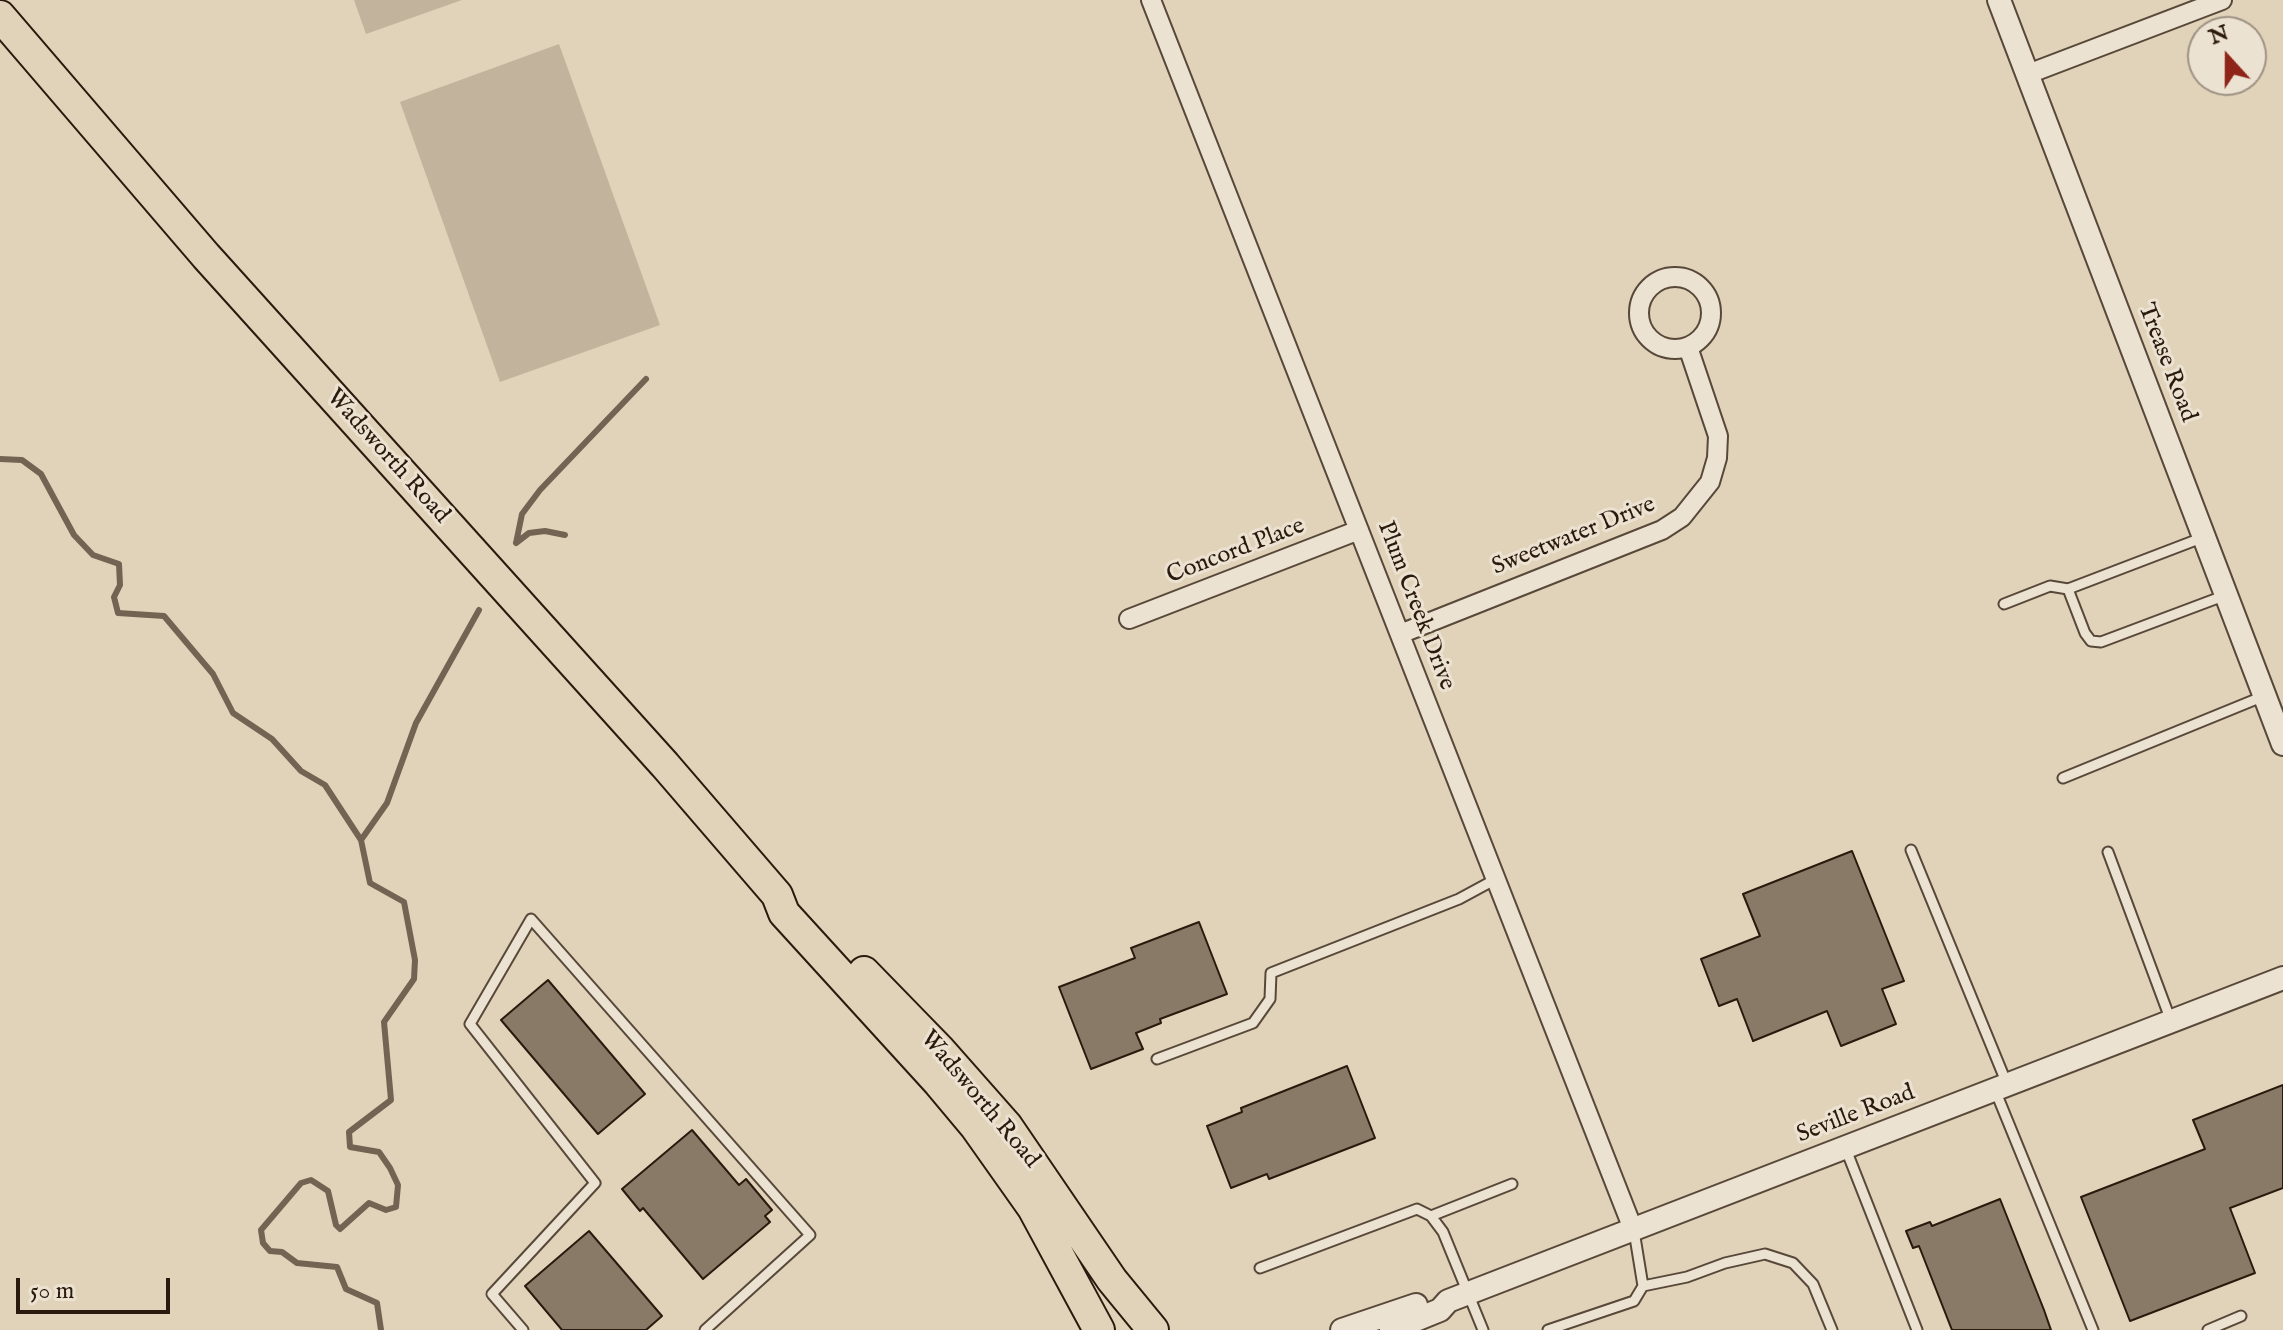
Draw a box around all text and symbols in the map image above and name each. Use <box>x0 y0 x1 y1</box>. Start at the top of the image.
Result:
north arrow <box>2187 16 2267 96</box>
text: N <box>2205 19 2233 52</box>
street label: Trease Road <box>2130 300 2202 426</box>
street label: Wadsworth Road <box>319 384 455 530</box>
street label: Sweetwater Drive <box>1488 491 1660 583</box>
street label: Concord Place <box>1163 513 1309 591</box>
street label: Plum Creek Drive <box>1370 518 1460 694</box>
street label: Wadsworth Road <box>913 1025 1045 1175</box>
street label: Seville Road <box>1793 1079 1919 1151</box>
scale bar <box>20 1262 174 1312</box>
text: 50 m <box>30 1276 74 1307</box>

